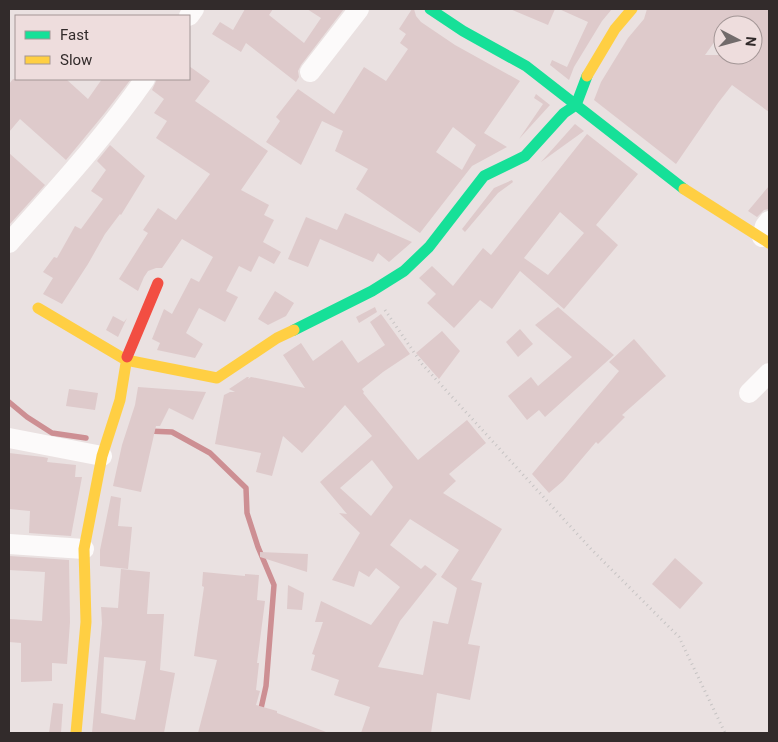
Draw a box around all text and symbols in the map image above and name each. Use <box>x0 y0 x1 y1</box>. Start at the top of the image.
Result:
legend <box>15 15 190 80</box>
north arrow <box>713 15 763 65</box>
text: Fast <box>60 26 89 44</box>
text: N <box>742 36 759 47</box>
text: Slow <box>60 51 92 69</box>

